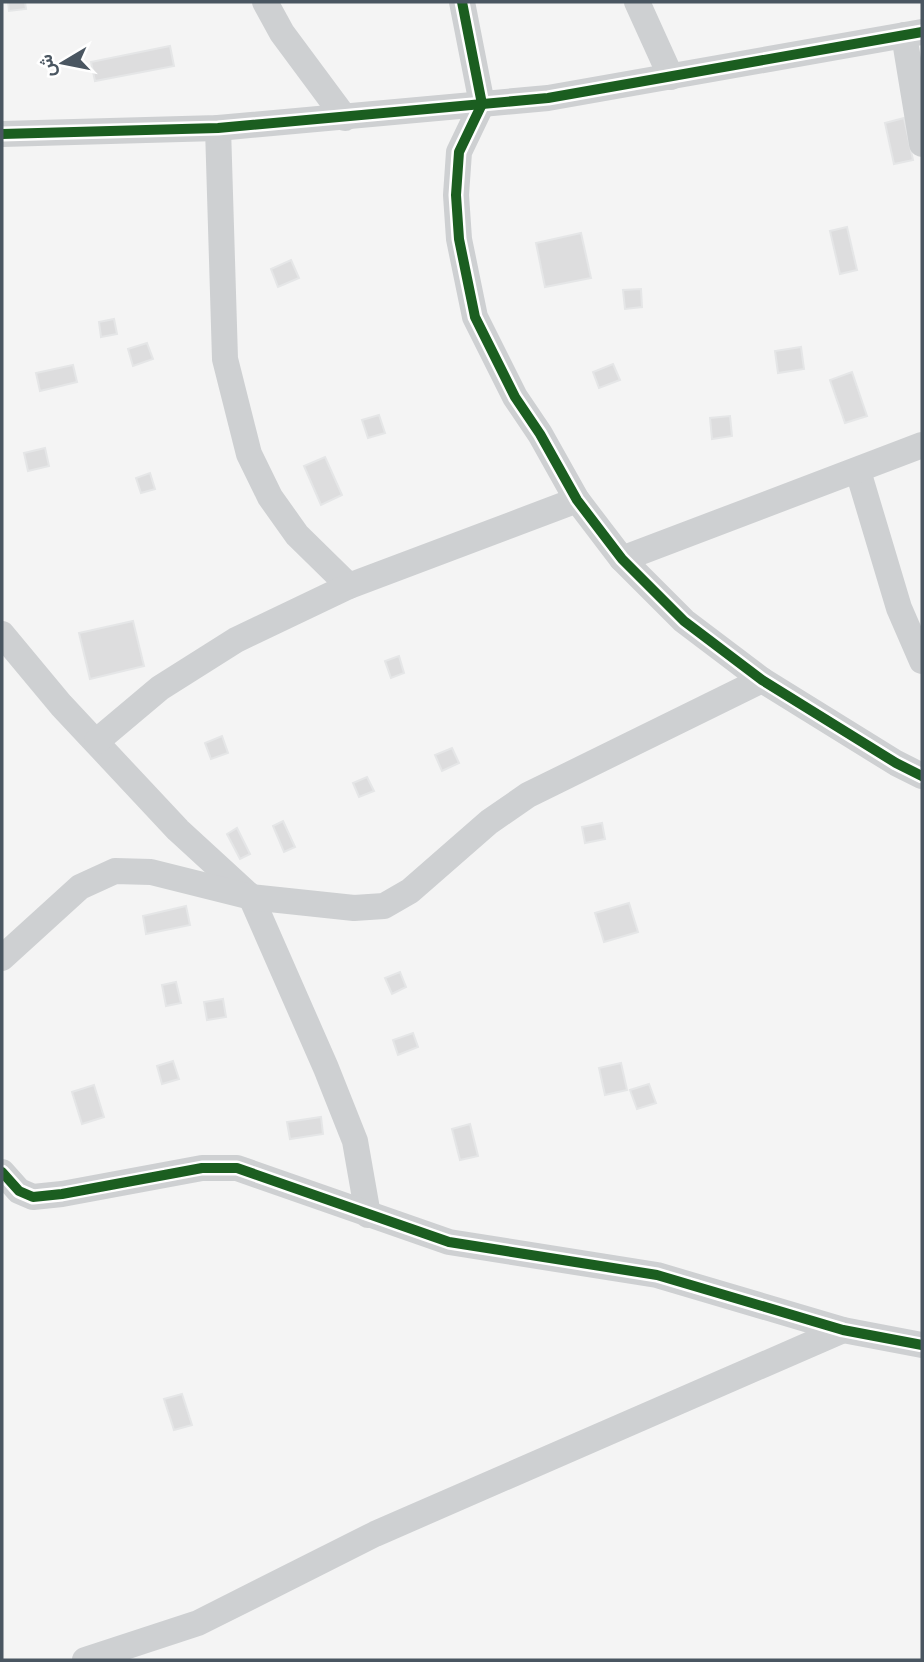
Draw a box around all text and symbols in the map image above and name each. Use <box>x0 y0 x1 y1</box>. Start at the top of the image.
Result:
north arrow <box>28 28 98 98</box>
text: ش <box>32 52 60 79</box>

